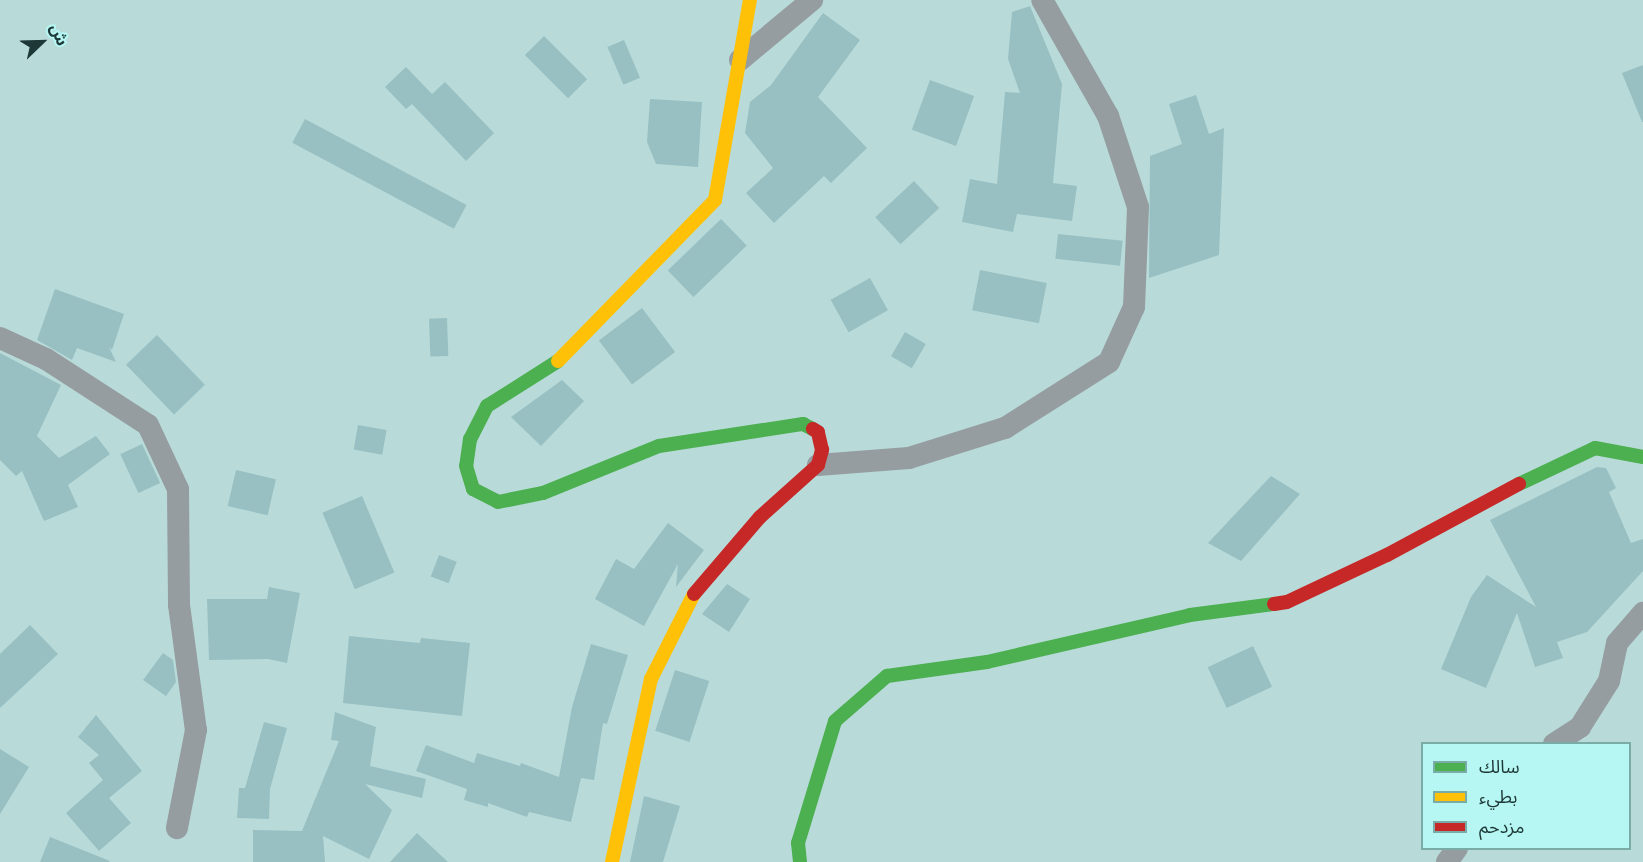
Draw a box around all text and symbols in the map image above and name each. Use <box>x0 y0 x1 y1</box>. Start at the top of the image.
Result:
north arrow <box>12 12 72 72</box>
text: ش <box>46 21 72 49</box>
legend <box>1421 742 1631 850</box>
text: سالك <box>1479 756 1520 778</box>
text: بطيء <box>1479 786 1517 808</box>
text: مزدحم <box>1479 816 1524 838</box>

